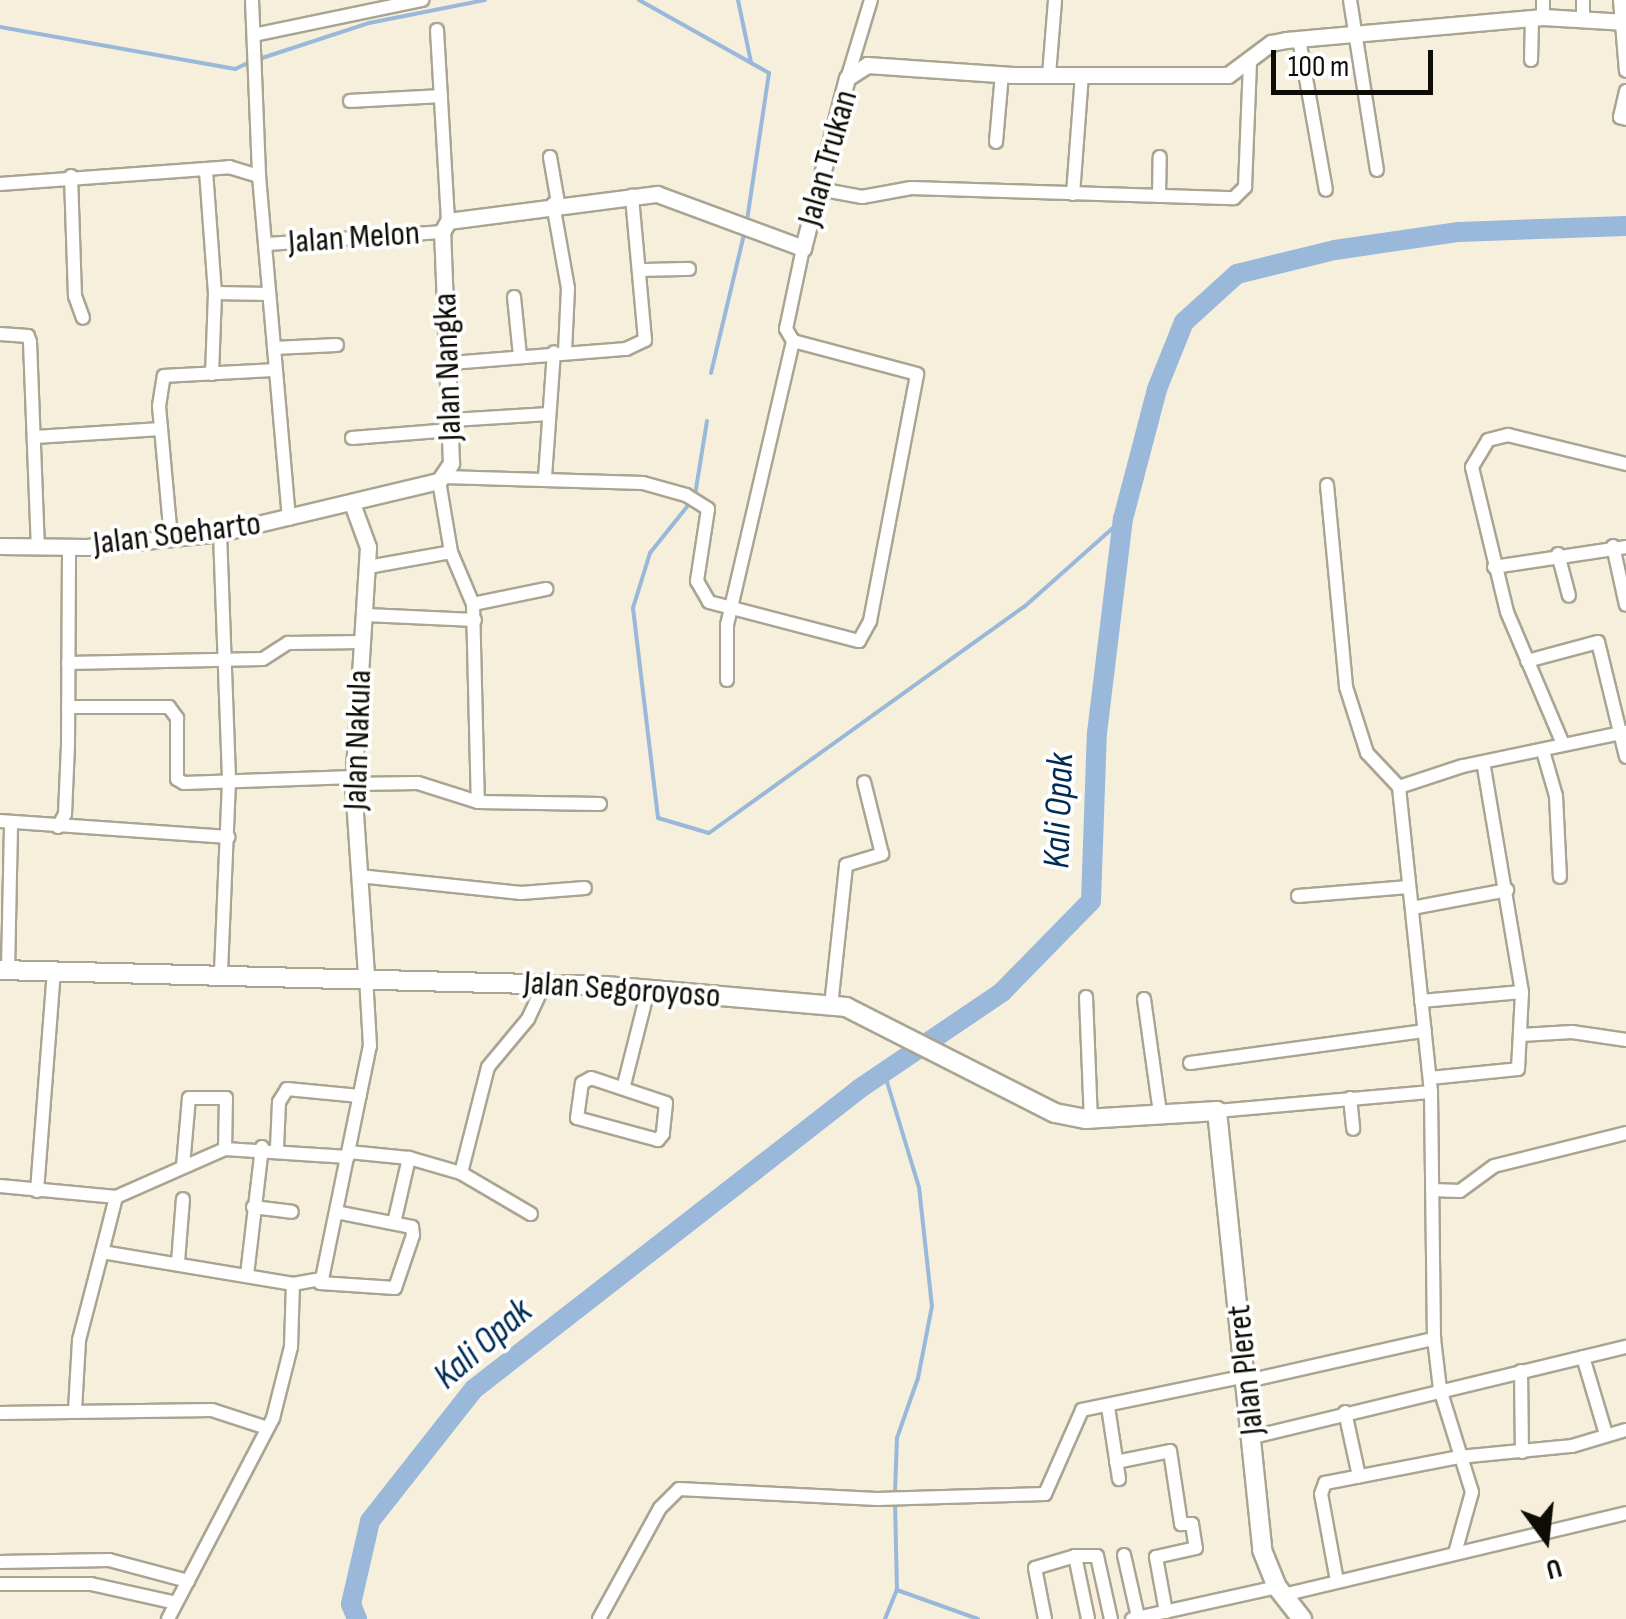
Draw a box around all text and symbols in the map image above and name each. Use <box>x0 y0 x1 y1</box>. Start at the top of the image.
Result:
scale bar <box>1276 30 1438 92</box>
text: 100 m <box>1288 49 1349 85</box>
street label: Jalan Trukan <box>789 85 867 231</box>
street label: Jalan Melon <box>287 212 421 264</box>
street label: Jalan Nangka <box>424 292 472 442</box>
street label: Jalan Soeharto <box>91 503 263 565</box>
street label: Jalan Nakula <box>335 669 381 811</box>
water label: Kali Opak <box>1034 753 1084 869</box>
street label: Jalan Segoroyoso <box>522 962 722 1018</box>
water label: Kali Opak <box>424 1289 542 1399</box>
street label: Jalan Pleret <box>1218 1303 1274 1437</box>
north arrow <box>1496 1489 1596 1589</box>
text: U <box>1543 1551 1565 1586</box>

